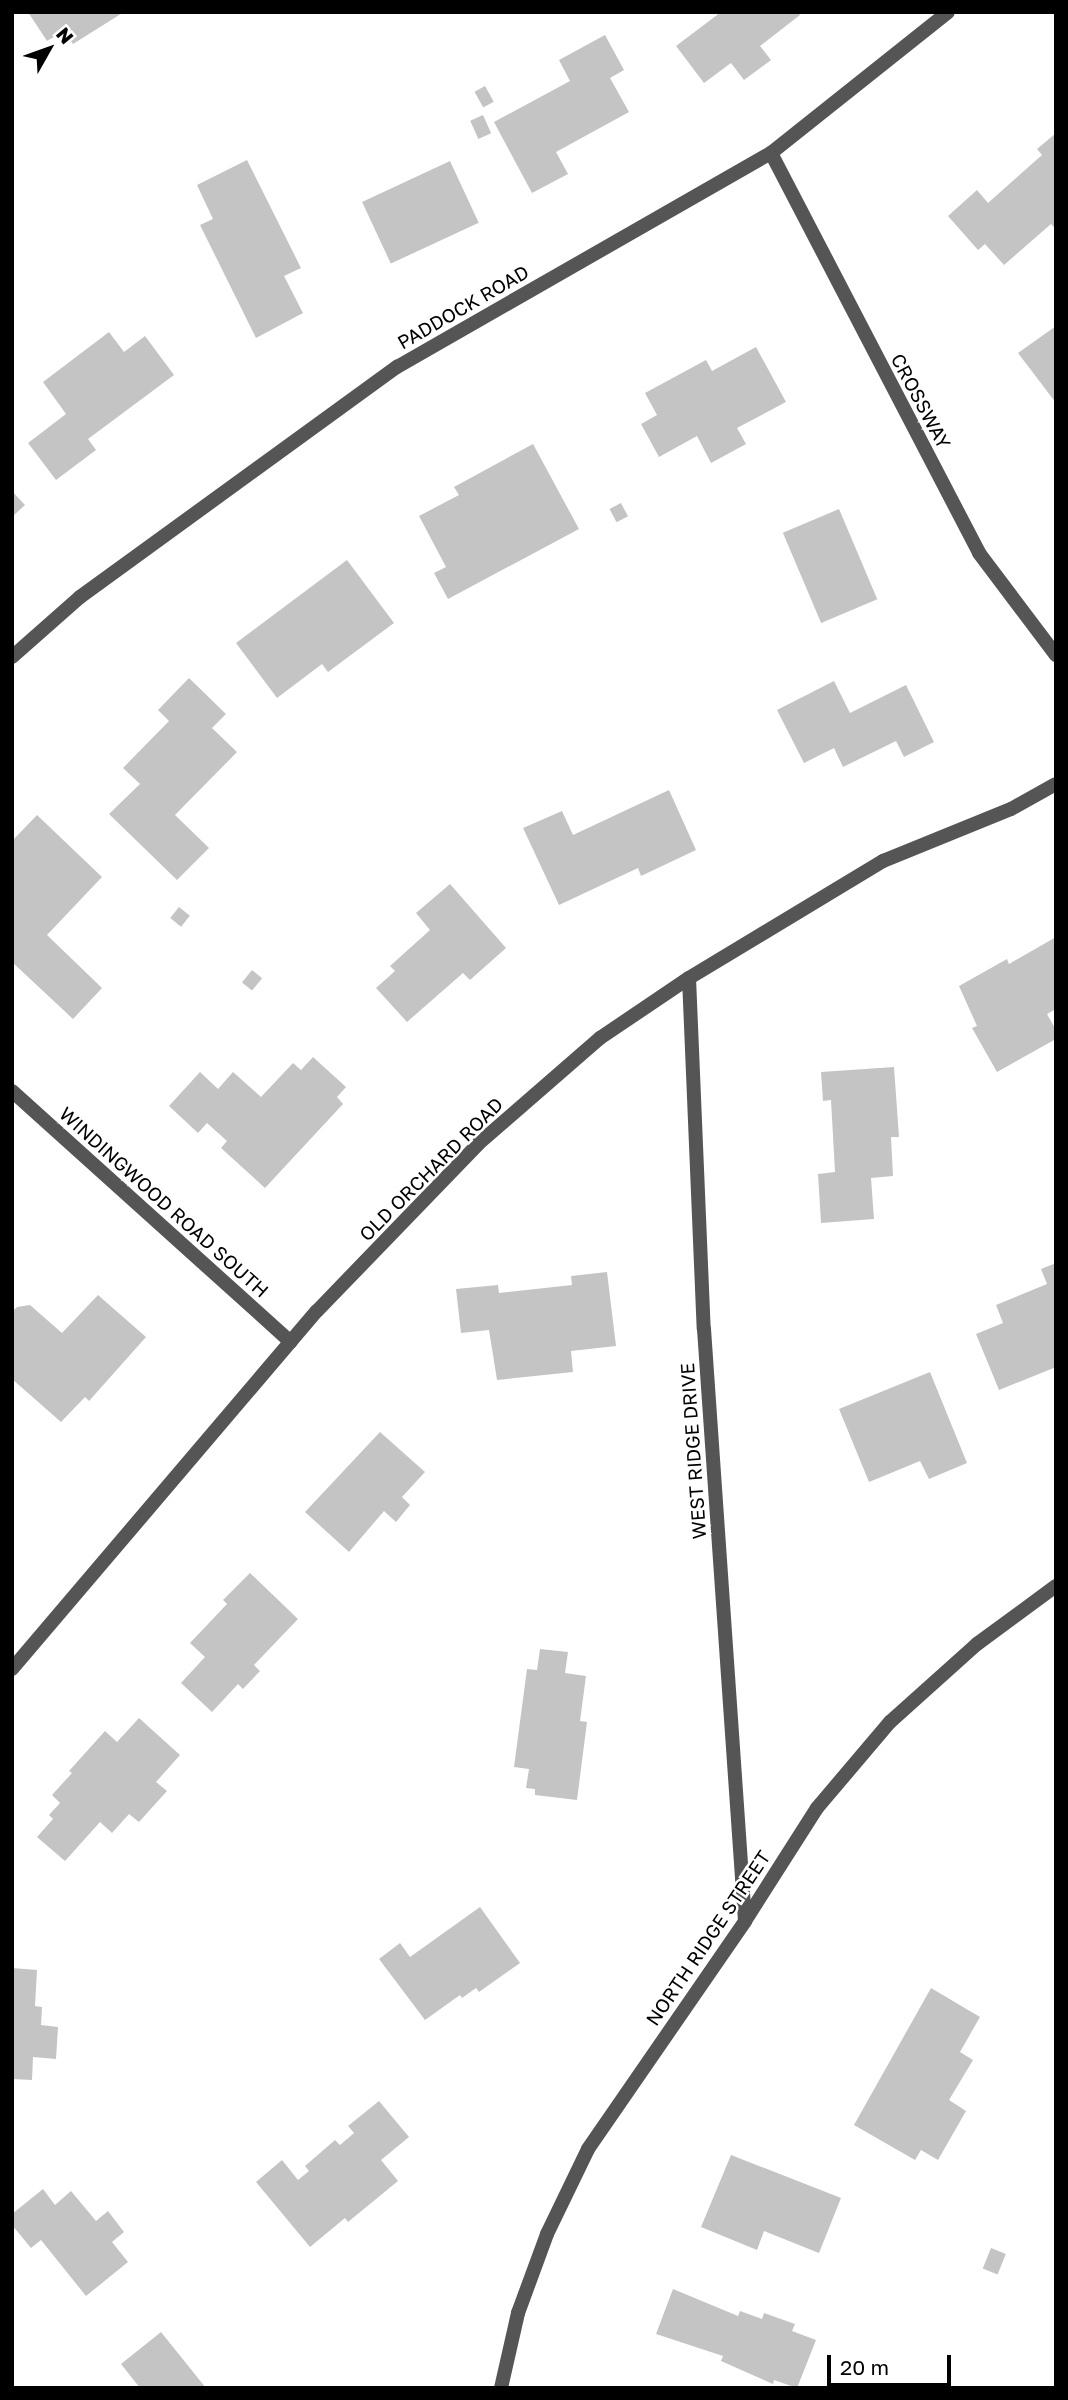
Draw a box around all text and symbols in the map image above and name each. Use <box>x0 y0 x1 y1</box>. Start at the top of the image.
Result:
north arrow <box>14 14 84 84</box>
text: N <box>52 22 79 48</box>
street label: PADDOCK ROAD <box>393 260 533 354</box>
street label: CROSSWAY <box>886 350 956 452</box>
street label: OLD ORCHARD ROAD <box>354 1092 508 1246</box>
street label: WINDINGWOOD ROAD SOUTH <box>55 1102 273 1302</box>
street label: WEST RIDGE DRIVE <box>675 1362 711 1540</box>
street label: NORTH RIDGE STREET <box>641 1846 775 2030</box>
scale bar <box>830 2340 954 2384</box>
text: 20 m <box>840 2354 889 2380</box>

